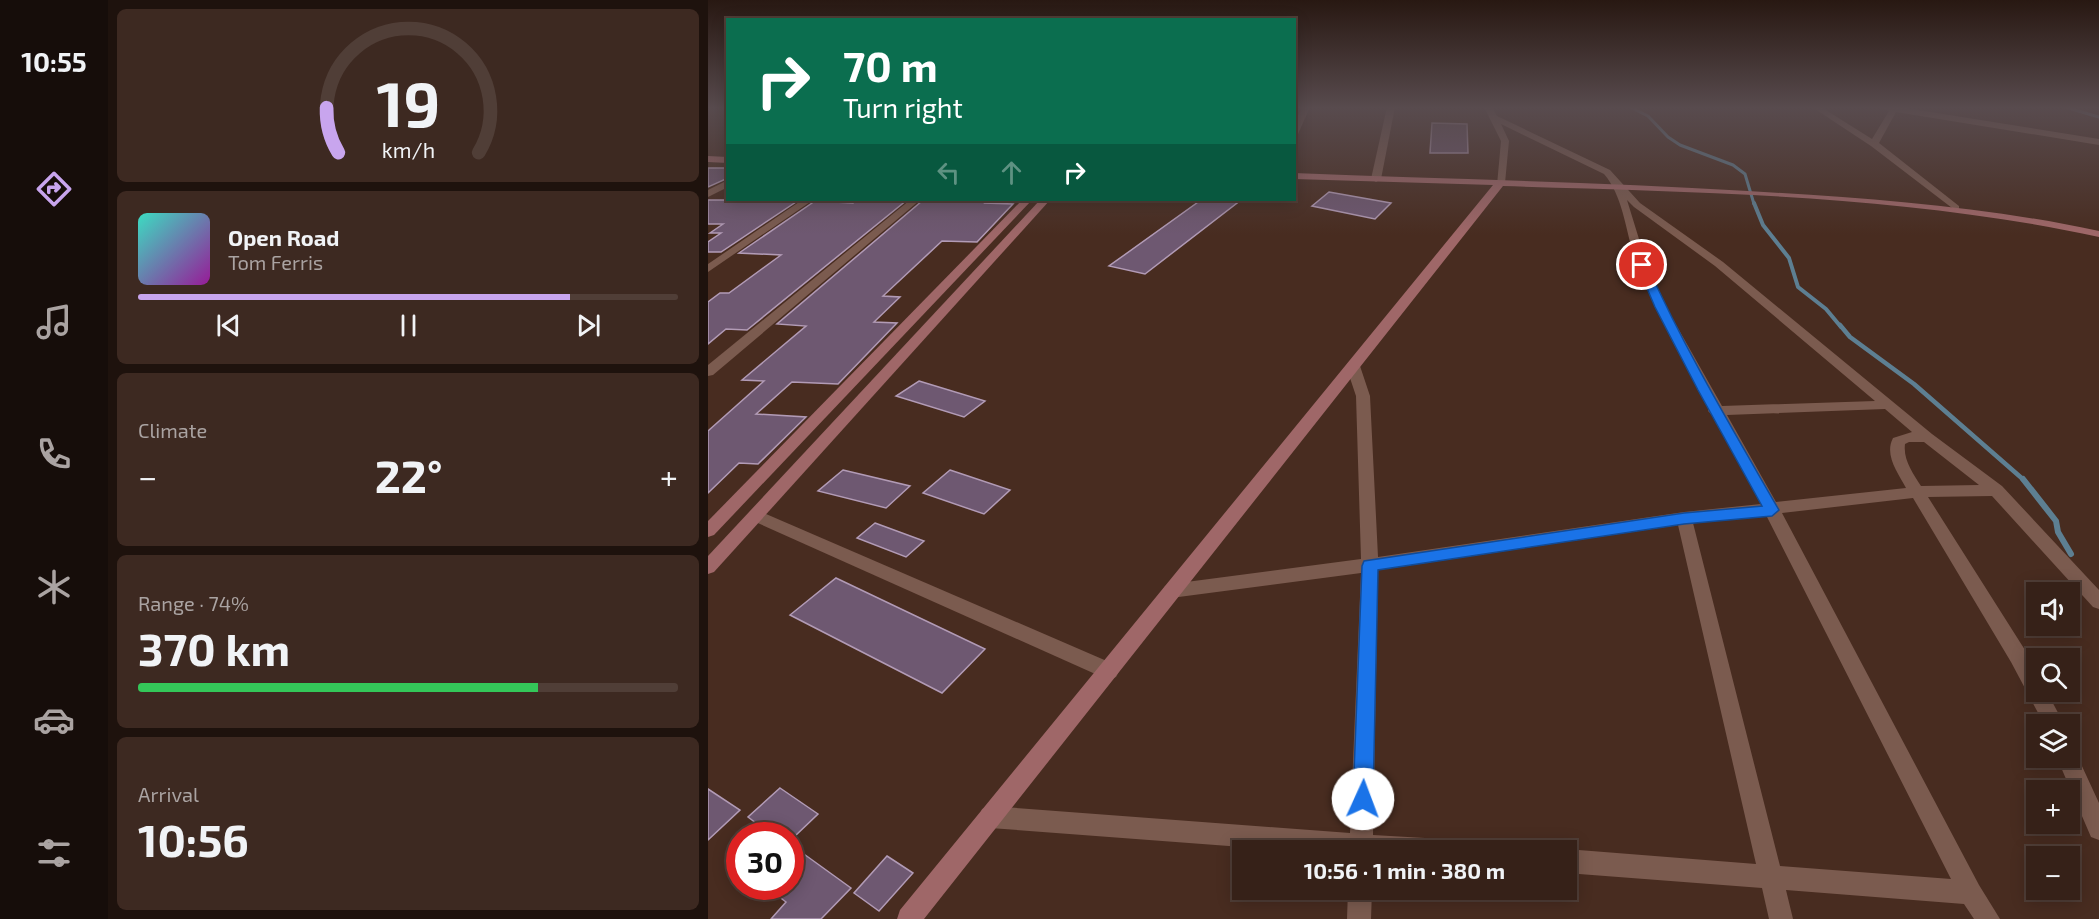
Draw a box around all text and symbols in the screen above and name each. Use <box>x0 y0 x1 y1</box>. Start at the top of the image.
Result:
text: 70 m <box>843 40 938 90</box>
icon: right <box>744 42 822 120</box>
text: 10:55 <box>21 45 87 77</box>
text: 19 <box>376 65 440 140</box>
text: Turn right <box>843 91 963 123</box>
text: km/h <box>381 137 435 162</box>
icon: left <box>932 156 965 189</box>
icon: ahead <box>995 156 1028 189</box>
icon: right <box>1058 156 1091 189</box>
icon: directions <box>33 168 75 210</box>
text: Open Road <box>228 224 340 250</box>
pin <box>1616 239 1667 290</box>
icon: arrive <box>1625 248 1658 281</box>
text: Tom Ferris <box>228 250 323 274</box>
icon: music <box>33 301 75 343</box>
icon: previous <box>212 309 245 342</box>
icon: pause <box>392 309 425 342</box>
icon: next <box>572 309 605 342</box>
text: Climate <box>138 418 207 442</box>
icon: phone <box>33 433 75 475</box>
text: 22° <box>375 448 442 502</box>
text: − <box>138 456 157 496</box>
text: + <box>660 456 678 496</box>
icon: climate <box>33 566 75 608</box>
map controls <box>2026 582 2080 900</box>
button: sound <box>2026 582 2080 636</box>
text: Range · 74% <box>138 591 249 615</box>
text: 370 km <box>138 621 290 675</box>
button: search <box>2026 648 2080 702</box>
icon: car <box>33 699 75 741</box>
button: layers <box>2026 714 2080 768</box>
position arrow <box>1331 767 1395 831</box>
button: + <box>2026 780 2080 834</box>
text: Arrival <box>138 782 199 806</box>
text: 10:56 <box>138 812 249 866</box>
speed limit sign: 30 <box>726 822 804 900</box>
icon: filters <box>33 832 75 874</box>
button: − <box>2026 846 2080 900</box>
text: 10:56 · 1 min · 380 m <box>1304 857 1505 883</box>

